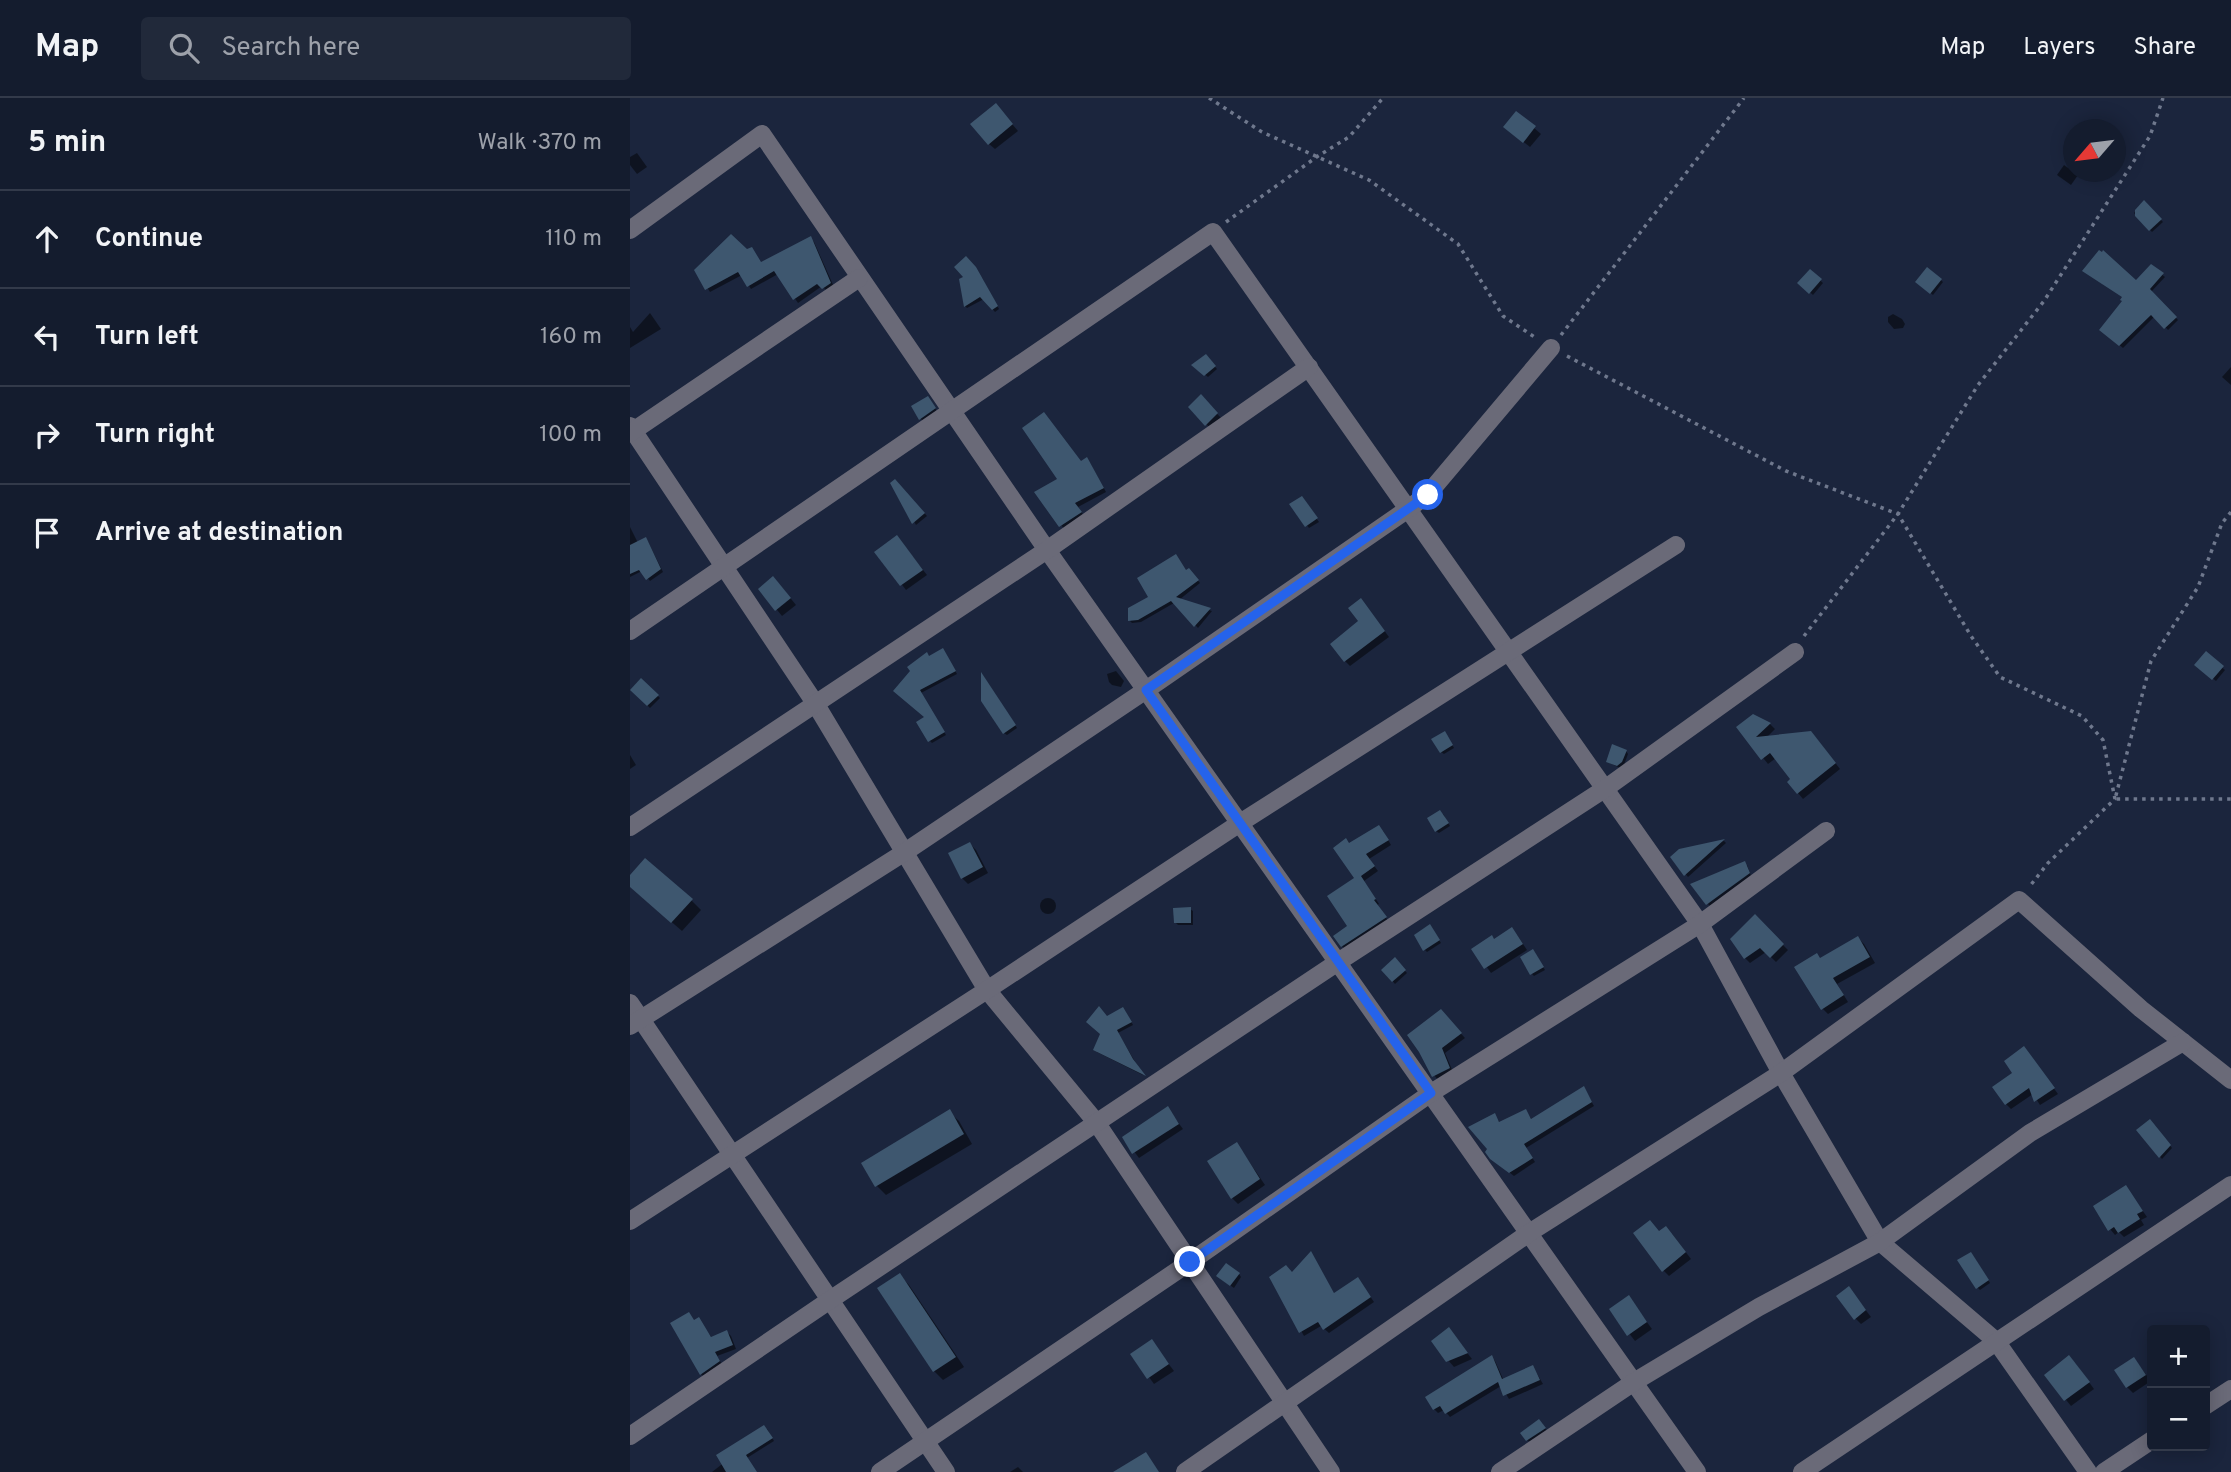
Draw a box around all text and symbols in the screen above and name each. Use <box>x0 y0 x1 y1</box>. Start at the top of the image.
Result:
search box <box>141 17 631 80</box>
text: Map <box>35 27 99 69</box>
icon: search <box>165 29 203 67</box>
text: Search here <box>221 32 360 65</box>
text: Map <box>1940 33 1985 63</box>
text: Layers <box>2023 33 2095 63</box>
text: Share <box>2133 33 2196 63</box>
north arrow <box>2063 119 2126 182</box>
text: 5 min <box>28 125 106 162</box>
text: Walk · 370 m <box>478 129 602 158</box>
icon: ahead <box>28 220 66 258</box>
text: Continue <box>95 223 203 256</box>
text: 110 m <box>545 225 602 254</box>
icon: left <box>28 318 66 356</box>
text: Turn left <box>95 321 199 354</box>
text: 160 m <box>540 323 602 352</box>
icon: right <box>28 416 66 454</box>
text: Turn right <box>95 419 215 452</box>
text: 100 m <box>539 421 602 450</box>
route start <box>1412 479 1443 510</box>
icon: arrive <box>28 514 66 552</box>
text: Arrive at destination <box>95 517 343 550</box>
route end <box>1174 1246 1205 1277</box>
map controls <box>2147 1325 2210 1451</box>
button: + <box>2147 1325 2210 1388</box>
button: − <box>2147 1388 2210 1451</box>

